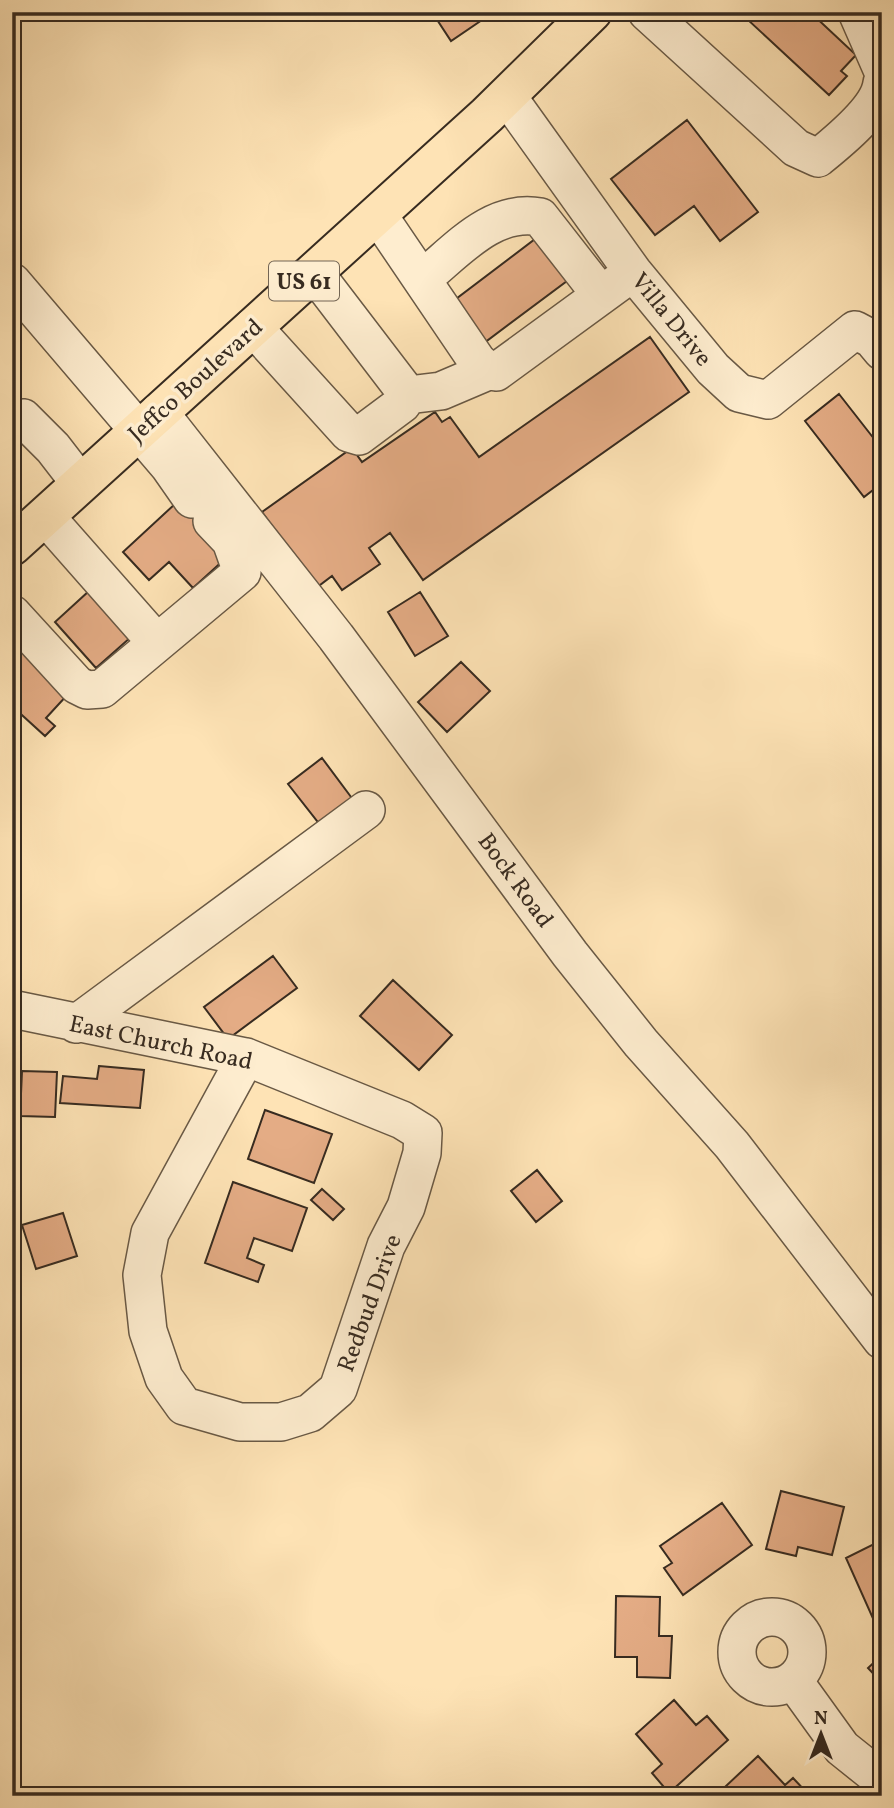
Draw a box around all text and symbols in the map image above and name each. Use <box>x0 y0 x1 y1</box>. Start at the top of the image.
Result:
road number: US 61 <box>269 262 339 300</box>
street label: Villa Drive <box>622 266 719 375</box>
street label: Jeffco Boulevard <box>121 312 271 451</box>
street label: Bock Road <box>468 827 560 936</box>
street label: East Church Road <box>66 1008 256 1080</box>
street label: Redbud Drive <box>330 1230 412 1377</box>
north arrow <box>786 1700 856 1770</box>
text: N <box>814 1706 828 1732</box>

